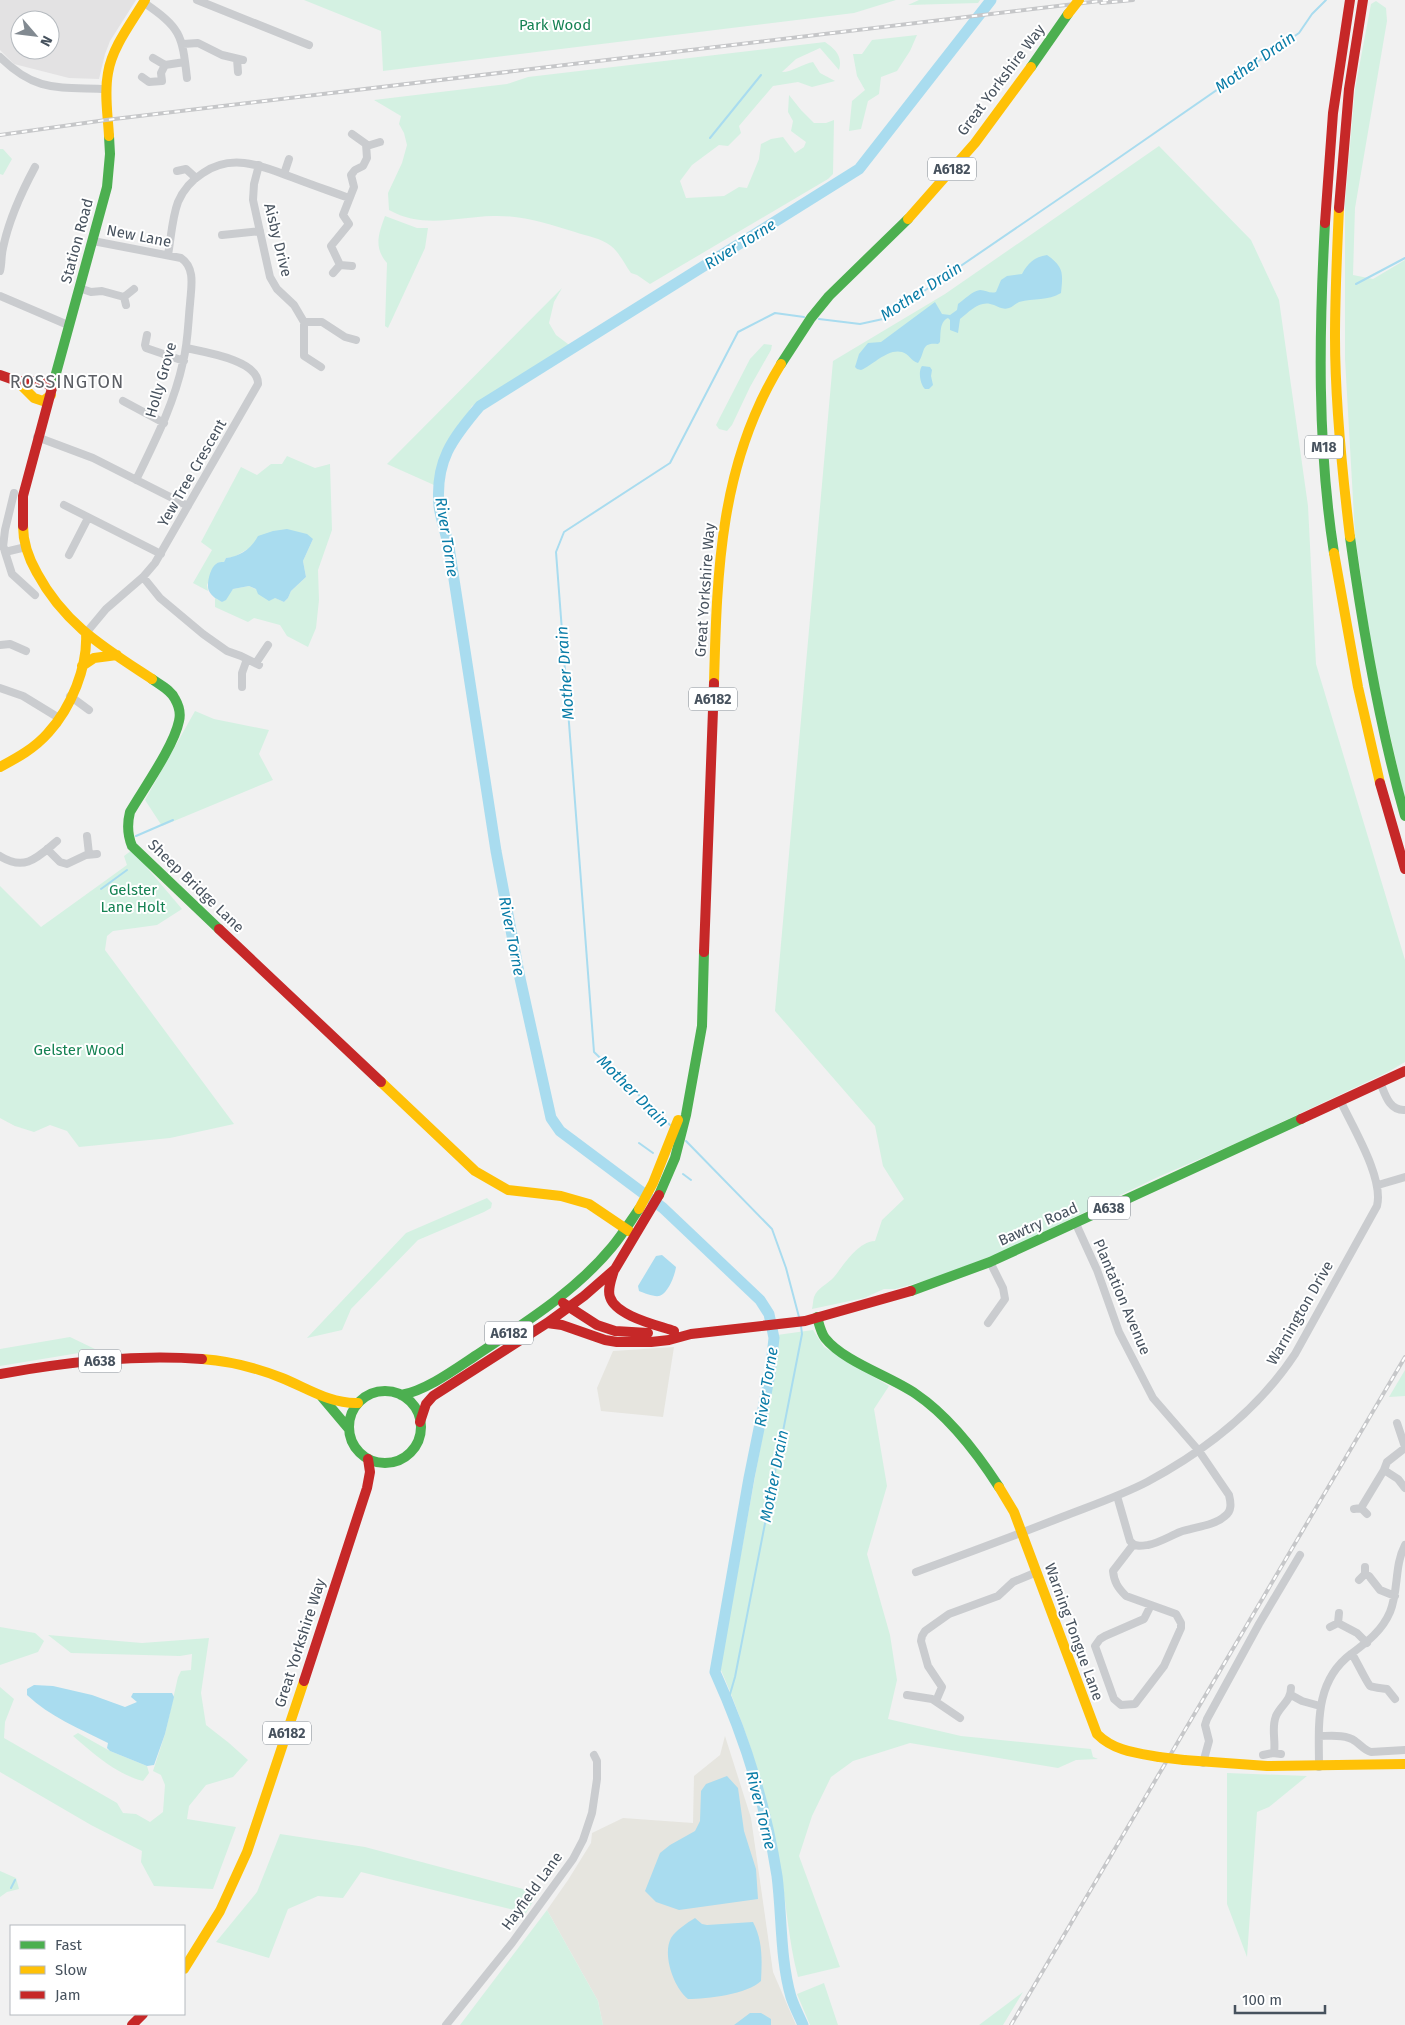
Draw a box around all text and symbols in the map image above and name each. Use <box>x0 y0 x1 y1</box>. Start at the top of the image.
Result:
north arrow <box>10 10 60 60</box>
park label: Park Wood <box>519 16 591 34</box>
street label: Great Yorkshire Way <box>953 20 1049 139</box>
water label: Mother Drain <box>1211 27 1299 97</box>
text: N <box>36 33 56 49</box>
road number: A6182 <box>928 157 976 180</box>
street label: Station Road <box>57 196 97 286</box>
street label: Aisby Drive <box>260 201 296 279</box>
water label: River Torne <box>701 215 779 273</box>
street label: New Lane <box>105 221 173 251</box>
water label: Mother Drain <box>877 257 965 325</box>
street label: Holly Grove <box>142 340 180 420</box>
district label: ROSSINGTON <box>10 371 124 393</box>
street label: Yew Tree Crescent <box>154 416 230 530</box>
road number: M18 <box>1305 436 1343 458</box>
water label: River Torne <box>431 496 463 578</box>
street label: Great Yorkshire Way <box>691 522 719 658</box>
water label: Mother Drain <box>552 626 578 720</box>
road number: A6182 <box>689 688 737 711</box>
street label: Sheep Bridge Lane <box>144 836 248 936</box>
park label: Gelster Lane Holt <box>100 881 166 916</box>
water label: River Torne <box>495 895 529 977</box>
park label: Gelster Wood <box>34 1041 124 1059</box>
water label: Mother Drain <box>593 1051 673 1131</box>
road number: A638 <box>1088 1196 1130 1220</box>
street label: Bawtry Road <box>995 1198 1081 1250</box>
street label: Plantation Avenue <box>1089 1236 1155 1358</box>
street label: Warnington Drive <box>1263 1258 1337 1368</box>
road number: A6182 <box>485 1322 533 1345</box>
water label: River Torne <box>750 1346 782 1428</box>
road number: A638 <box>79 1350 121 1372</box>
water label: Mother Drain <box>756 1428 792 1524</box>
street label: Warning Tongue Lane <box>1041 1561 1107 1703</box>
street label: Great Yorkshire Way <box>271 1576 330 1710</box>
road number: A6182 <box>263 1722 311 1745</box>
water label: River Torne <box>742 1769 780 1851</box>
street label: Hayfield Lane <box>498 1848 566 1934</box>
legend <box>10 1925 185 2015</box>
text: Fast <box>55 1936 82 1954</box>
text: Slow <box>55 1961 87 1979</box>
scale bar <box>1235 1982 1325 2014</box>
text: Jam <box>55 1986 81 2004</box>
text: 100 m <box>1242 1991 1282 2009</box>

